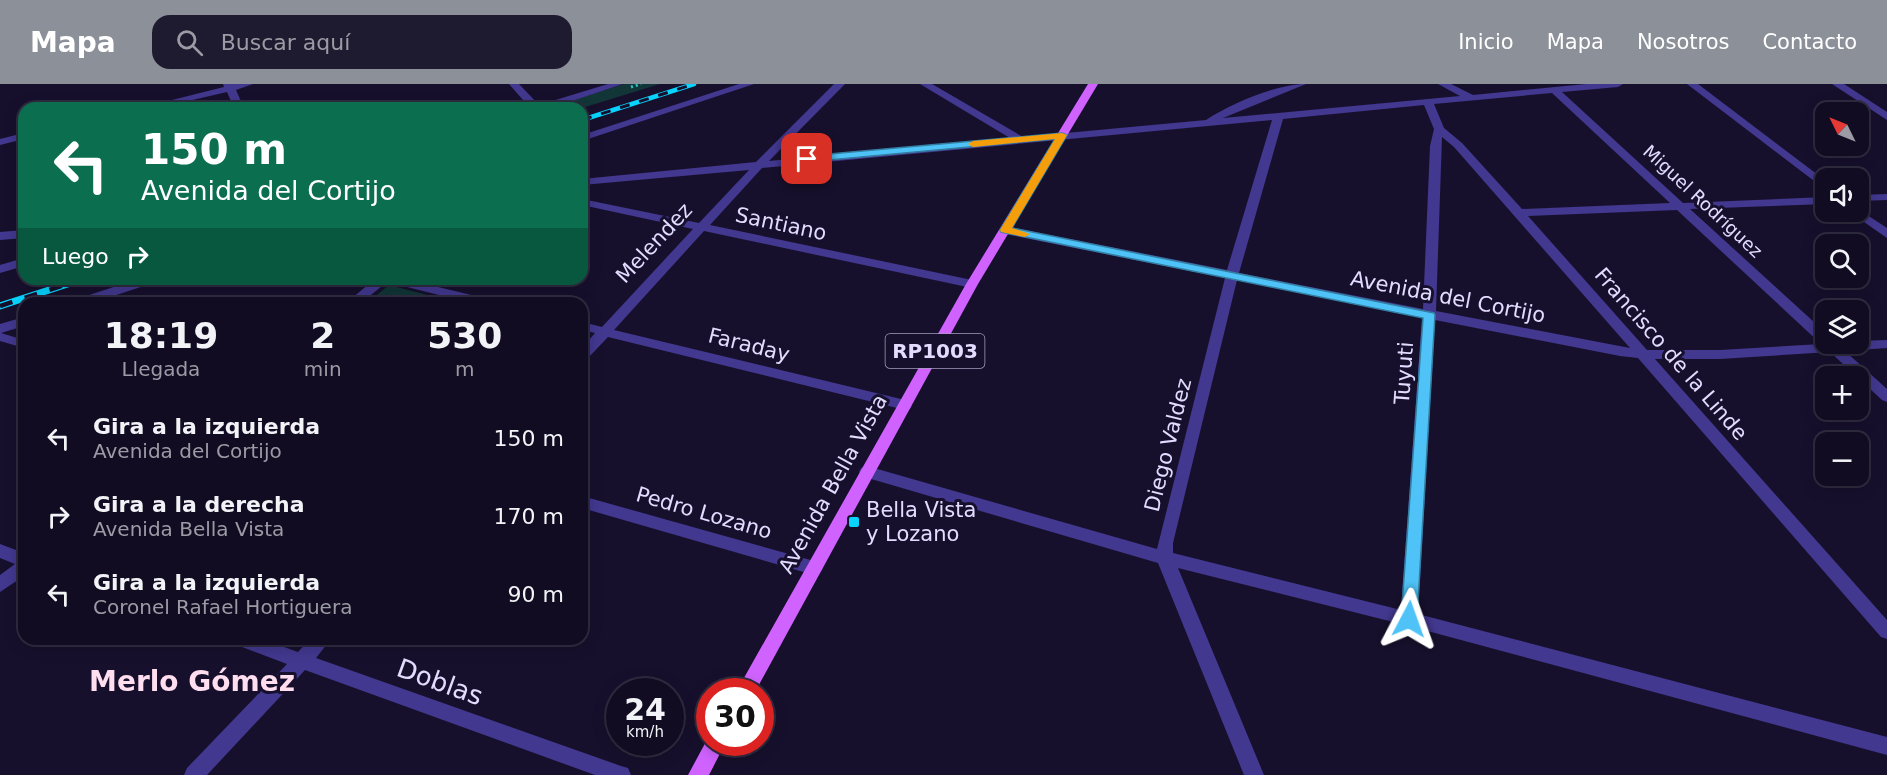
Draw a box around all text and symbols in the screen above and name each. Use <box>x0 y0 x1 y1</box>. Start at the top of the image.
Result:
search box <box>152 15 572 69</box>
text: Mapa <box>30 26 116 59</box>
icon: search <box>173 26 206 59</box>
text: Buscar aquí <box>221 30 350 55</box>
text: Inicio <box>1458 30 1514 54</box>
text: Mapa <box>1547 30 1604 54</box>
text: Nosotros <box>1637 30 1729 54</box>
text: Contacto <box>1762 30 1857 54</box>
north arrow <box>1815 102 1869 156</box>
map controls <box>1815 102 1869 486</box>
text: 150 m <box>141 125 287 174</box>
icon: left <box>42 126 120 204</box>
pin <box>781 133 832 184</box>
street label: Miguel Rodríguez <box>1639 140 1767 262</box>
icon: arrive <box>790 142 823 175</box>
button: sound <box>1815 168 1869 222</box>
text: Avenida del Cortijo <box>141 175 396 206</box>
street label: Melendez <box>611 198 697 288</box>
street label: Santiano <box>733 203 829 245</box>
button: search <box>1815 234 1869 288</box>
icon: right <box>121 240 154 273</box>
text: Luego <box>42 244 109 269</box>
street label: Francisco de la Linde <box>1590 263 1752 445</box>
street label: Avenida del Cortijo <box>1348 266 1548 328</box>
button: layers <box>1815 300 1869 354</box>
text: 18:19 <box>104 315 218 356</box>
text: 2 <box>310 315 335 356</box>
text: 530 <box>427 315 502 356</box>
street label: Faraday <box>706 323 792 367</box>
road number: RP1003 <box>886 334 984 368</box>
street label: Tuyuti <box>1390 341 1418 406</box>
text: Llegada <box>121 357 200 381</box>
text: min <box>304 357 342 381</box>
text: m <box>455 357 475 381</box>
button: + <box>1815 366 1869 420</box>
street label: Diego Valdez <box>1140 376 1196 514</box>
street label: Avenida Bella Vista <box>774 390 892 578</box>
text: Gira a la izquierda <box>93 414 320 439</box>
icon: left <box>42 422 75 455</box>
text: 150 m <box>494 426 564 451</box>
button: − <box>1815 432 1869 486</box>
text: Avenida del Cortijo <box>93 439 282 463</box>
street label: Pedro Lozano <box>633 482 775 544</box>
text: Gira a la derecha <box>93 492 305 517</box>
place label: Bella Vista y Lozano <box>866 498 976 546</box>
icon: right <box>42 500 75 533</box>
text: 170 m <box>494 504 564 529</box>
marker: Bella Vista y Lozano <box>847 515 861 529</box>
text: Avenida Bella Vista <box>93 517 284 541</box>
text: Gira a la izquierda <box>93 570 320 595</box>
icon: left <box>42 578 75 611</box>
text: 90 m <box>508 582 564 607</box>
position arrow <box>1377 587 1441 651</box>
text: Coronel Rafael Hortiguera <box>93 595 352 619</box>
street label: Doblas <box>393 653 487 711</box>
district label: Merlo Gómez <box>89 665 295 698</box>
speed limit sign: 30 <box>696 678 774 756</box>
text: 24 <box>624 692 666 727</box>
text: km/h <box>626 723 664 741</box>

